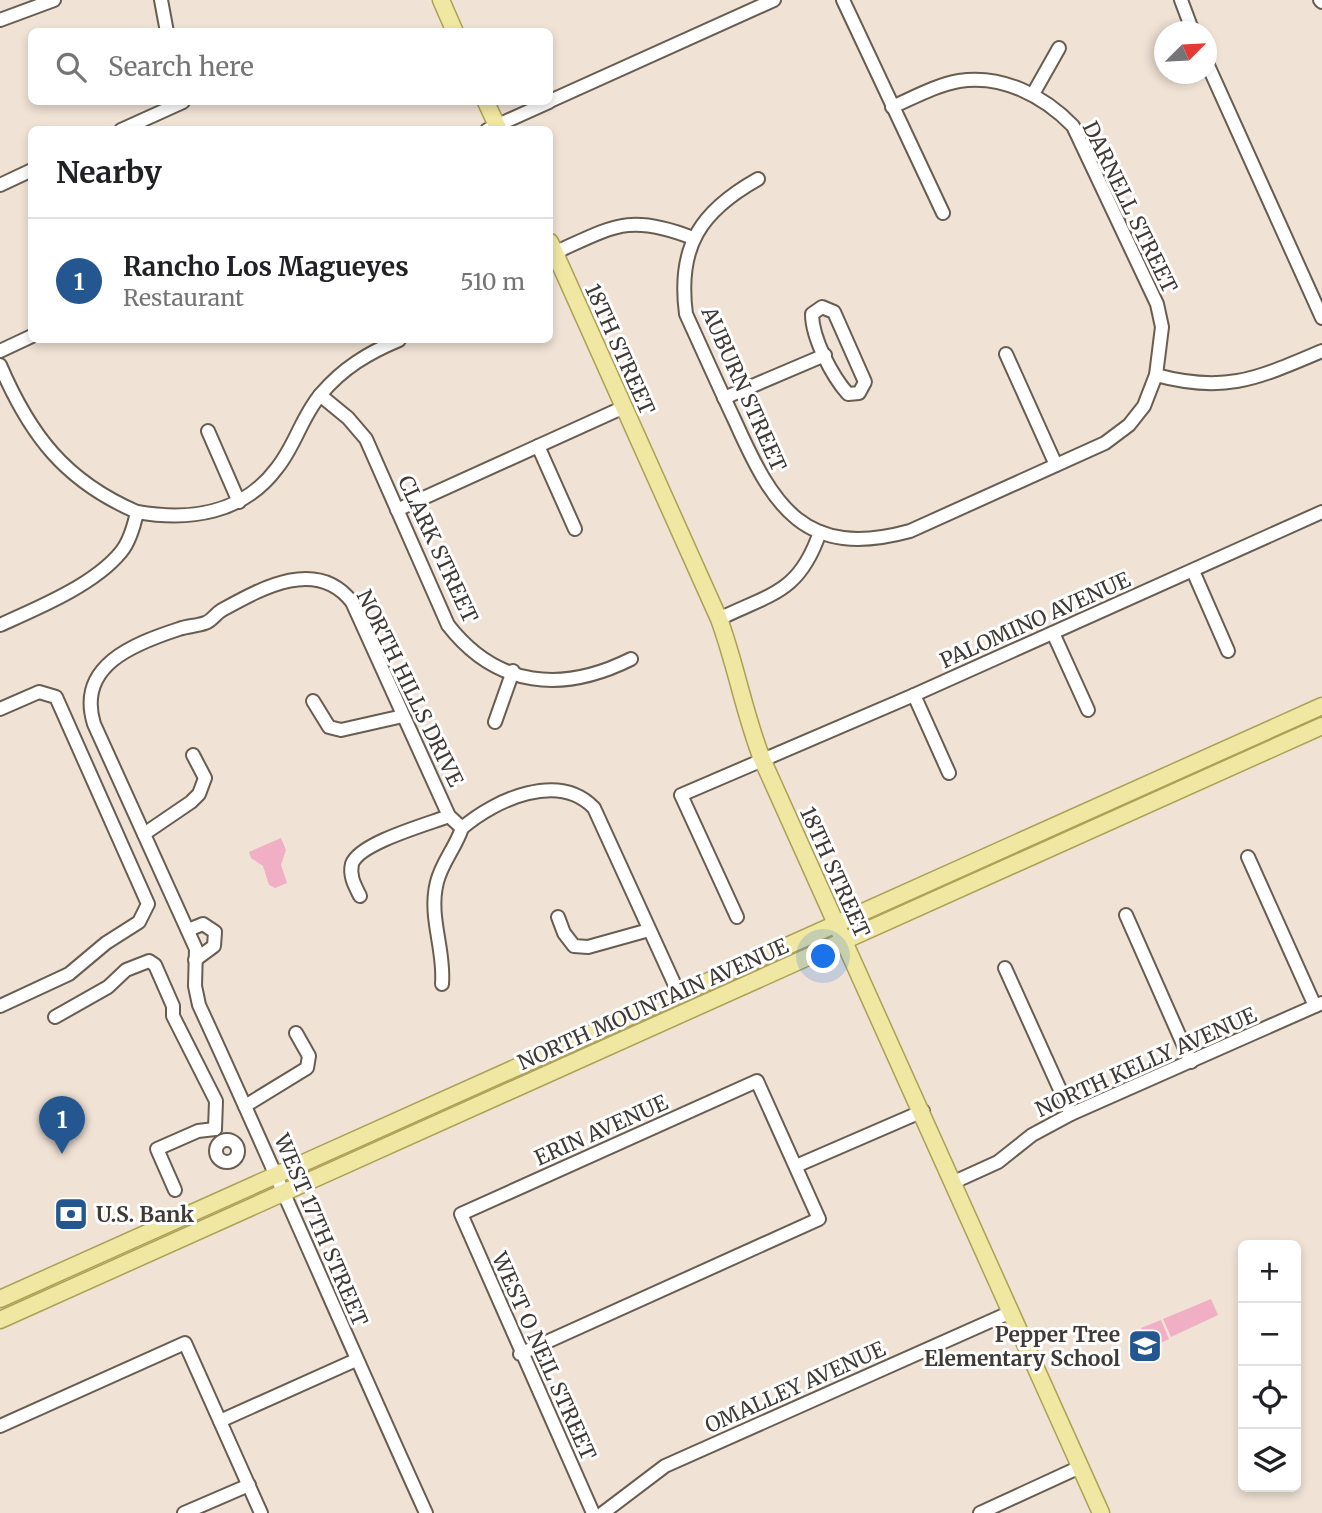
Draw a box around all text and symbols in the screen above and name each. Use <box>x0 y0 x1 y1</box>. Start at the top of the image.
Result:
north arrow <box>1154 21 1217 84</box>
search box <box>28 28 553 105</box>
icon: search <box>52 48 90 86</box>
text: Search here <box>108 50 254 83</box>
street label: DARNELL STREET <box>1077 117 1183 298</box>
text: Nearby <box>56 153 162 191</box>
text: Rancho Los Magueyes <box>123 250 409 283</box>
text: 1 <box>74 267 84 296</box>
text: 510 m <box>460 267 525 296</box>
street label: 18TH STREET <box>579 279 661 419</box>
text: Restaurant <box>123 283 244 312</box>
street label: AUBURN STREET <box>695 302 793 476</box>
street label: CLARK STREET <box>392 471 484 627</box>
street label: PALOMINO AVENUE <box>936 566 1135 674</box>
street label: NORTH HILLS DRIVE <box>351 585 470 791</box>
street label: 18TH STREET <box>794 802 876 942</box>
street label: NORTH MOUNTAIN AVENUE <box>514 932 793 1076</box>
your location <box>806 939 840 973</box>
street label: NORTH KELLY AVENUE <box>1031 1001 1261 1123</box>
street label: ERIN AVENUE <box>530 1088 672 1171</box>
pin: 1 <box>39 1096 85 1154</box>
street label: WEST 17TH STREET <box>268 1129 374 1331</box>
bank icon: U.S. Bank <box>52 1195 90 1233</box>
place label: U.S. Bank <box>96 1201 194 1228</box>
map controls <box>1238 1240 1301 1492</box>
button: + <box>1238 1240 1301 1303</box>
street label: WEST O NEIL STREET <box>486 1247 602 1465</box>
button: − <box>1238 1303 1301 1366</box>
place label: Pepper Tree Elementary School <box>924 1321 1120 1372</box>
school or university icon: Pepper Tree Elementary School <box>1126 1327 1164 1365</box>
street label: OMALLEY AVENUE <box>701 1335 890 1439</box>
button: locate <box>1238 1366 1301 1429</box>
button: layers <box>1238 1429 1301 1492</box>

